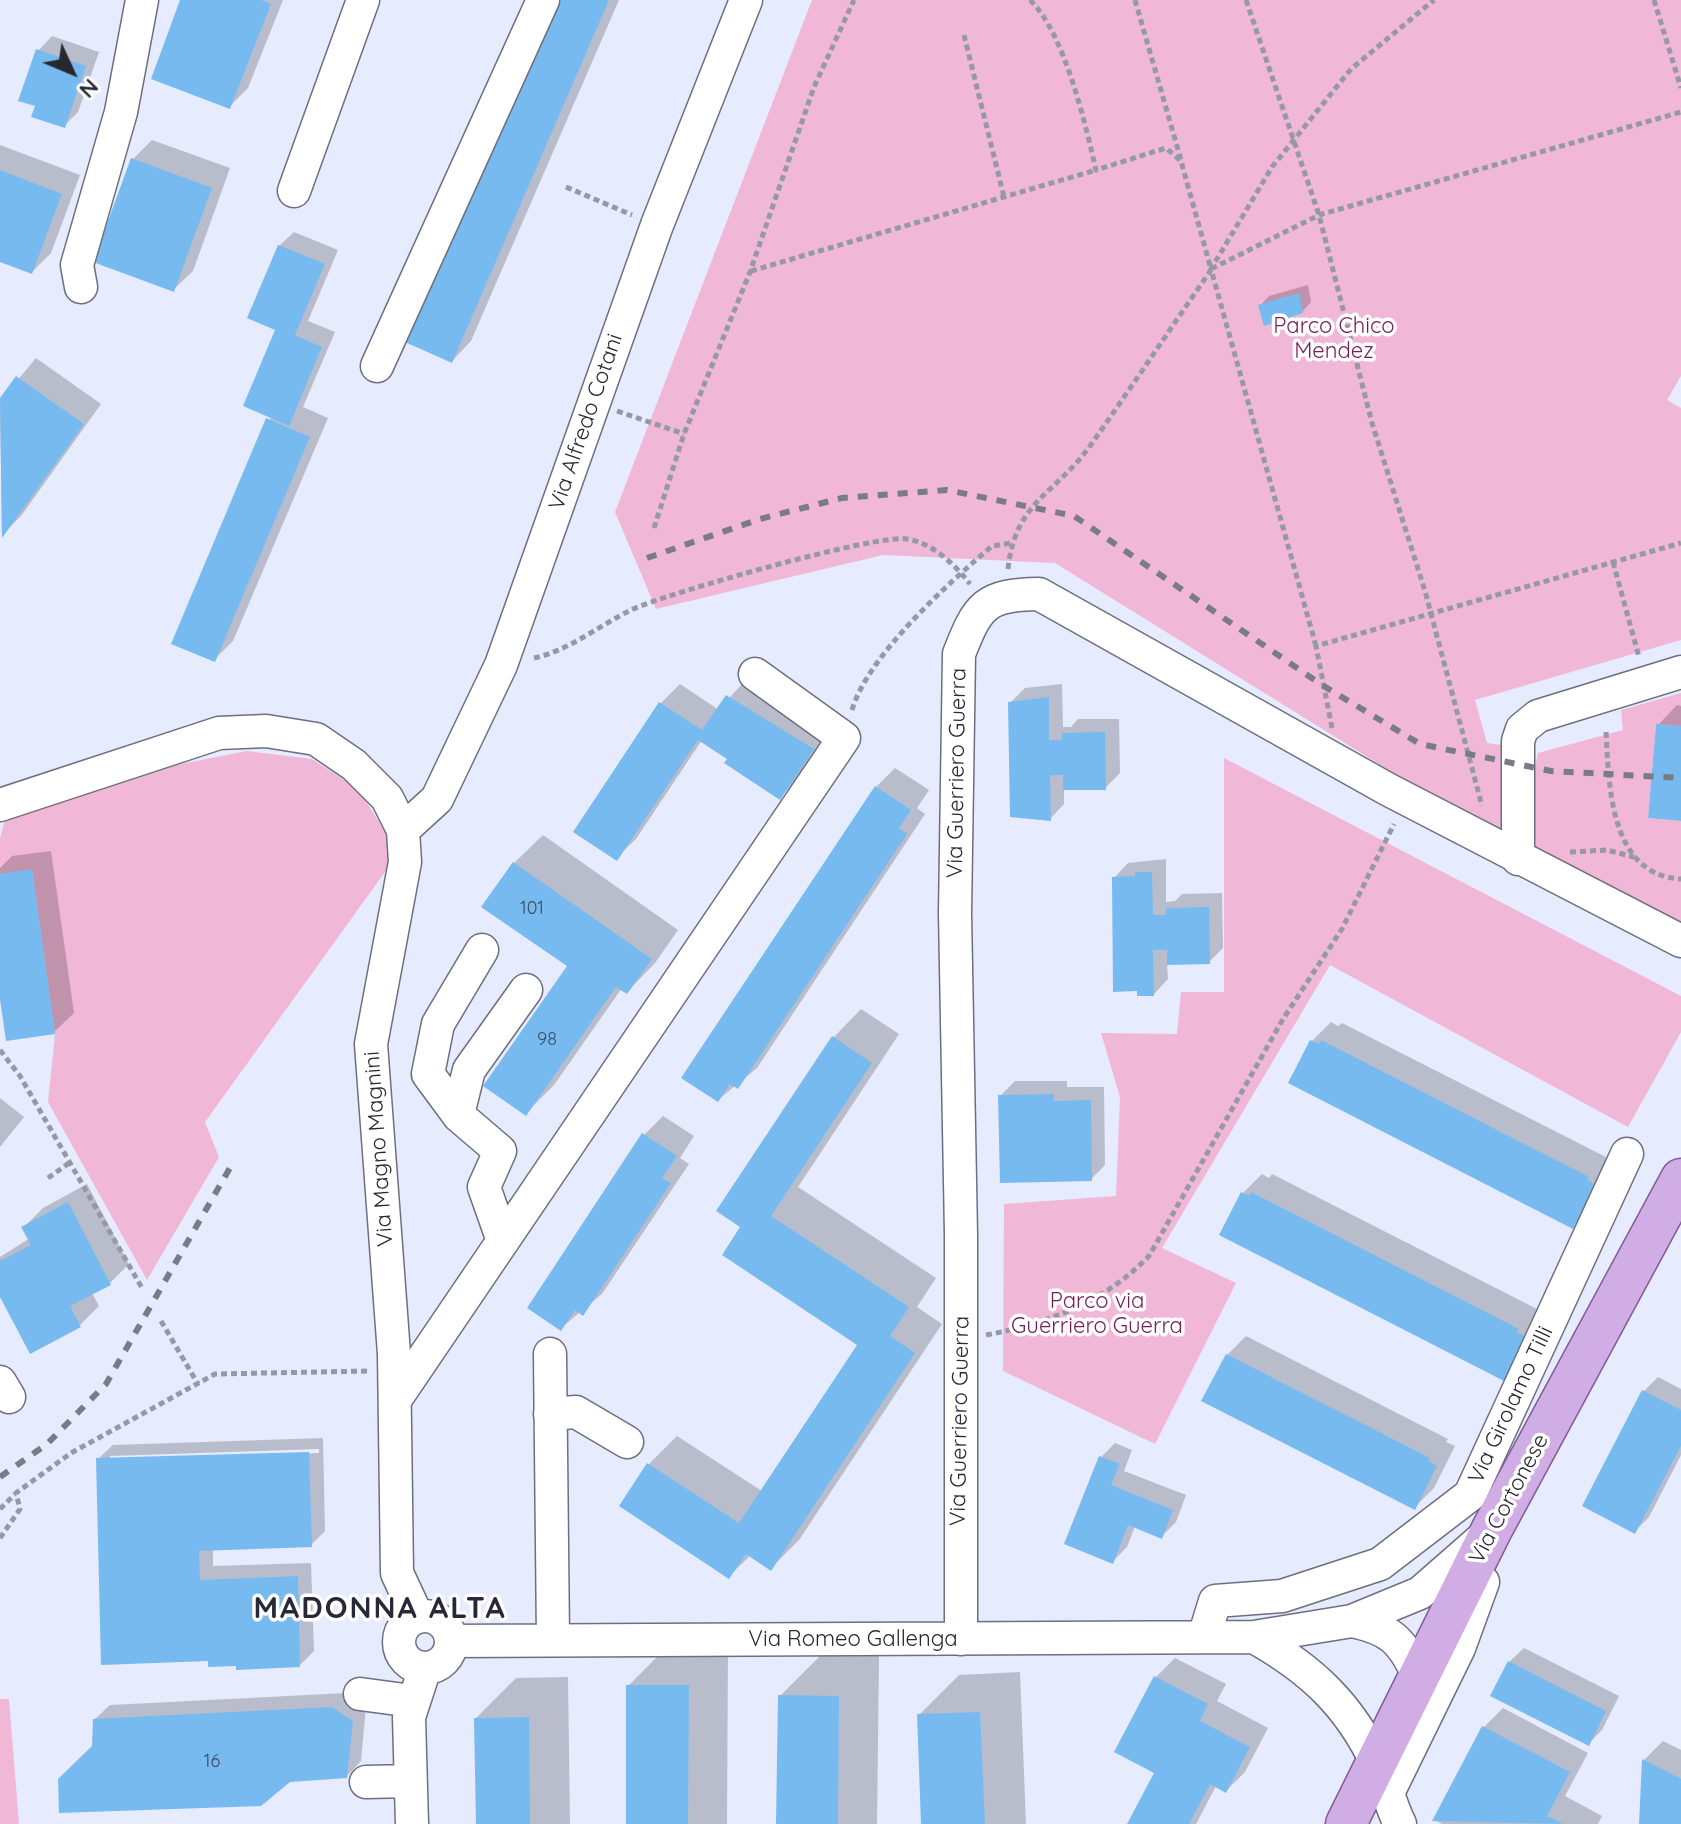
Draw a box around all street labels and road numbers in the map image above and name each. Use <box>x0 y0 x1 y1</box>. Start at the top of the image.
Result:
street label: Via Alfredo Cotani <box>543 330 629 514</box>
street label: Via Guerriero Guerra <box>942 668 972 878</box>
street label: Via Magno Magnini <box>359 1050 399 1248</box>
street label: Via Guerriero Guerra <box>945 1316 975 1526</box>
street label: Via Girolamo Tilli <box>1463 1322 1559 1488</box>
street label: Via Cortonese <box>1464 1430 1554 1568</box>
street label: Via Romeo Gallenga <box>748 1626 958 1652</box>

